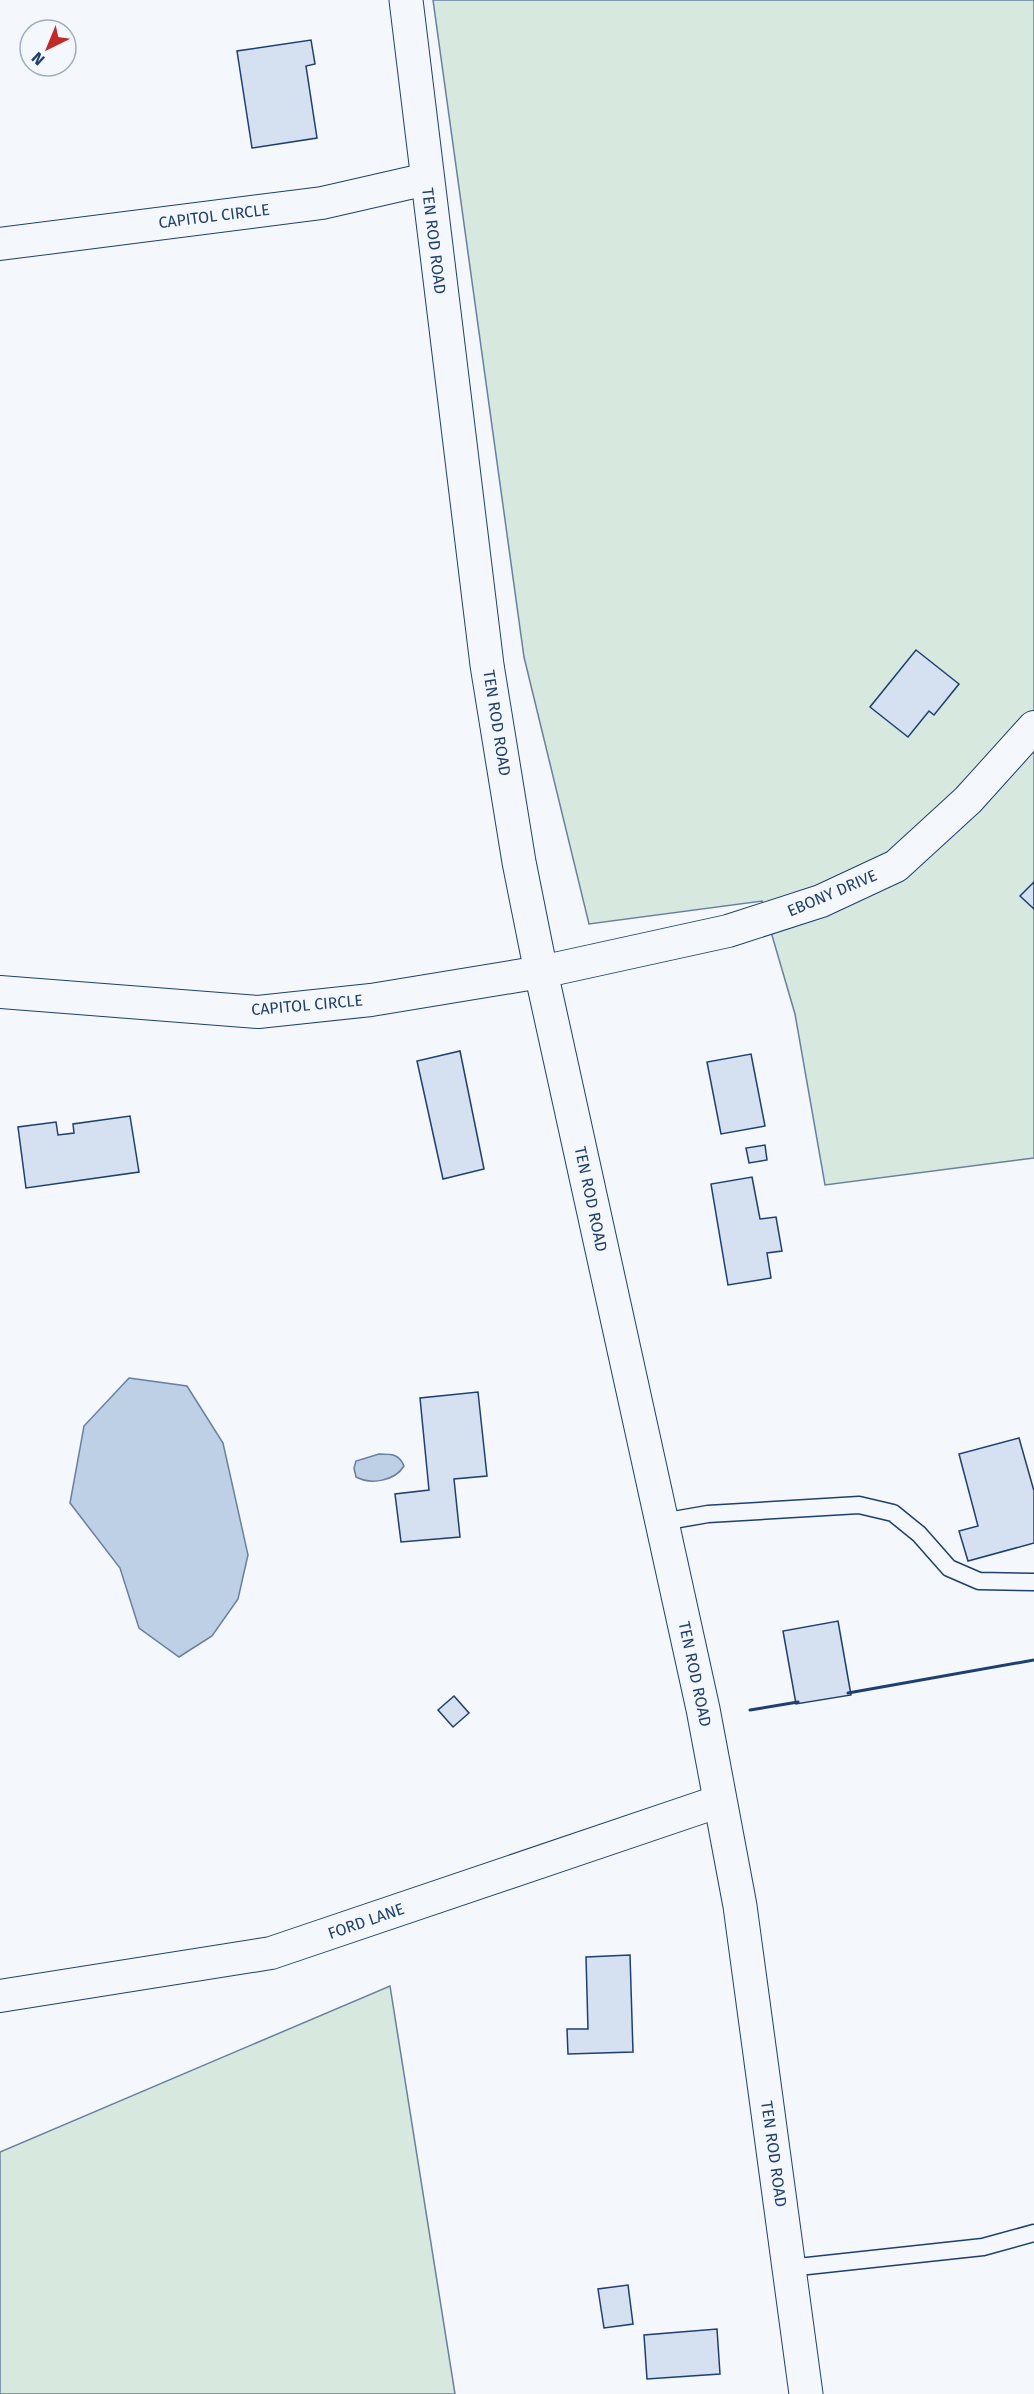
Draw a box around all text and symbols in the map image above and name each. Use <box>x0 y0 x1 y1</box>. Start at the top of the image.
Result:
north arrow <box>18 18 78 78</box>
text: N <box>28 48 48 69</box>
street label: TEN ROD ROAD <box>418 187 450 295</box>
street label: CAPITOL CIRCLE <box>157 200 271 232</box>
street label: TEN ROD ROAD <box>479 669 515 777</box>
street label: EBONY DRIVE <box>784 866 880 920</box>
street label: CAPITOL CIRCLE <box>250 991 364 1019</box>
street label: TEN ROD ROAD <box>571 1145 611 1253</box>
street label: TEN ROD ROAD <box>675 1620 715 1728</box>
street label: FORD LANE <box>325 1899 407 1943</box>
street label: TEN ROD ROAD <box>757 2100 791 2208</box>

